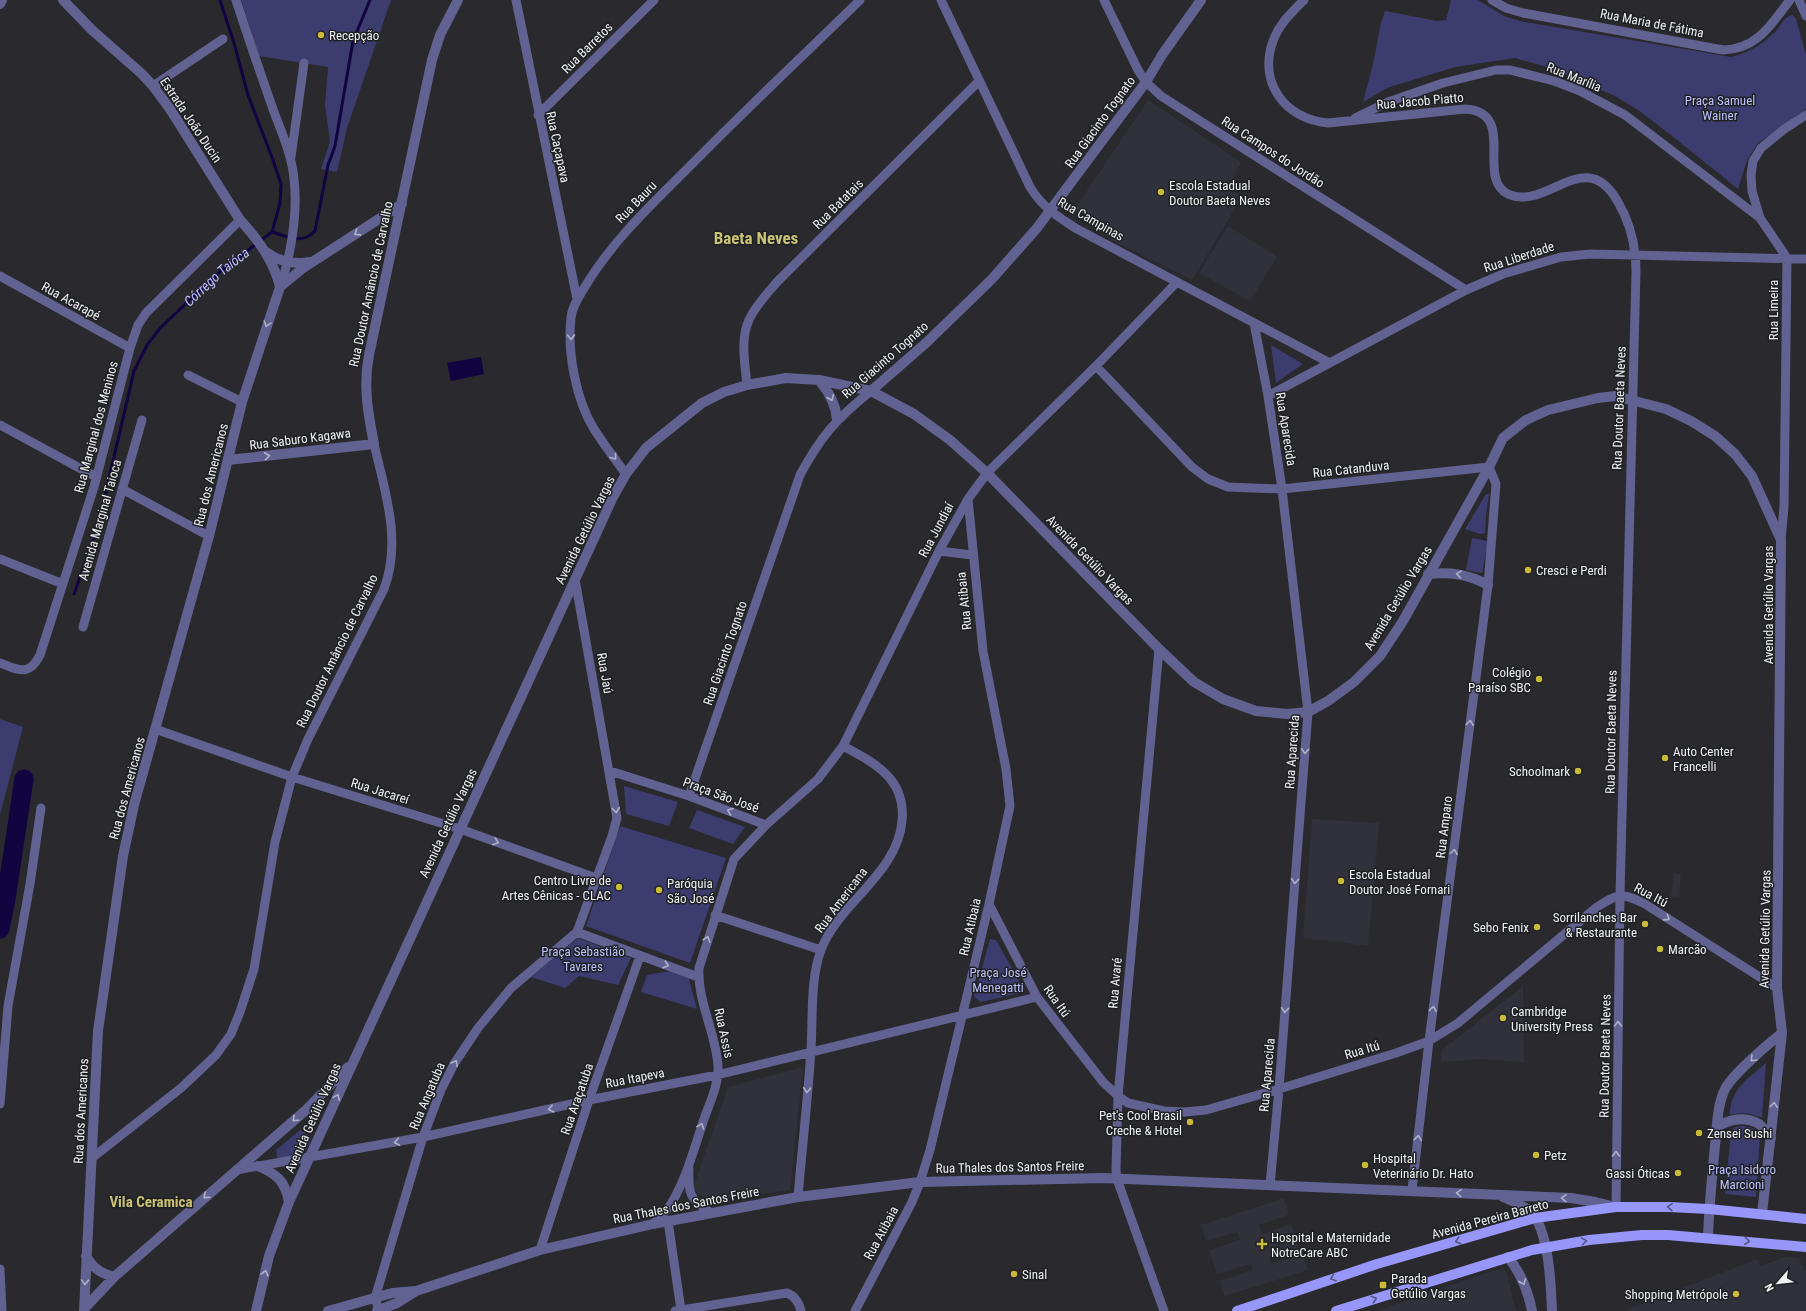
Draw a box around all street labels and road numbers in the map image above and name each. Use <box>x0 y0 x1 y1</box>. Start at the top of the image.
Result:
street label: Rua Maria de Fátima <box>1599 6 1705 40</box>
street label: Rua Barretos <box>558 19 616 77</box>
street label: Rua Marília <box>1544 59 1604 95</box>
street label: Rua Giacinto Tognato <box>1062 73 1138 171</box>
street label: Estrada João Ducin <box>157 75 225 165</box>
street label: Rua Jacob Piatto <box>1376 90 1464 112</box>
street label: Rua Caçapava <box>543 110 573 184</box>
street label: Rua Campos do Jordão <box>1219 113 1327 191</box>
street label: Rua Batatais <box>810 176 866 232</box>
street label: Rua Bauru <box>612 178 660 226</box>
street label: Rua Campinas <box>1055 194 1127 244</box>
street label: Rua Doutor Amâncio de Carvalho <box>346 200 396 368</box>
street label: Rua Liberdade <box>1482 239 1556 275</box>
street label: Rua Acarapé <box>39 279 103 323</box>
street label: Rua Limeira <box>1766 280 1781 340</box>
street label: Rua Giacinto Tognato <box>839 318 931 402</box>
street label: Rua Doutor Baeta Neves <box>1609 346 1629 470</box>
street label: Rua Marginal dos Meninos <box>71 359 121 495</box>
street label: Rua Aparecida <box>1273 391 1299 467</box>
street label: Rua dos Americanos <box>191 422 231 528</box>
street label: Rua Saburo Kagawa <box>248 425 352 453</box>
street label: Avenida Marginal Taioca <box>76 458 124 582</box>
street label: Rua Catanduva <box>1312 458 1390 480</box>
street label: Avenida Getúlio Vargas <box>552 473 618 587</box>
street label: Rua Jundiaí <box>915 499 957 560</box>
street label: Avenida Getúlio Vargas <box>1043 512 1137 608</box>
street label: Avenida Getúlio Vargas <box>1361 543 1435 653</box>
street label: Avenida Getúlio Vargas <box>1761 546 1776 664</box>
street label: Rua Atibaia <box>953 571 975 631</box>
street label: Rua Doutor Amâncio de Carvalho <box>293 572 381 730</box>
street label: Rua Giacinto Tognato <box>700 599 750 707</box>
street label: Rua Jaú <box>594 651 616 695</box>
street label: Rua Doutor Baeta Neves <box>1602 670 1620 794</box>
street label: Rua Aparecida <box>1282 714 1302 790</box>
street label: Rua dos Americanos <box>106 735 148 841</box>
street label: Avenida Getúlio Vargas <box>416 766 480 880</box>
street label: Praça São José <box>681 774 761 816</box>
street label: Rua Jacareí <box>349 775 412 807</box>
street label: Rua Amparo <box>1433 795 1455 859</box>
street label: Rua Americana <box>812 865 870 935</box>
street label: Avenida Getúlio Vargas <box>1756 869 1774 988</box>
street label: Rua Itú <box>1632 880 1670 910</box>
street label: Rua Atibaia <box>956 897 984 957</box>
street label: Rua Avaré <box>1105 957 1125 1009</box>
street label: Rua Itú <box>1041 982 1073 1020</box>
street label: Rua Doutor Baeta Neves <box>1596 994 1614 1118</box>
street label: Rua Assis <box>711 1007 737 1059</box>
street label: Rua Aparecida <box>1256 1037 1278 1113</box>
street label: Rua Itú <box>1343 1038 1381 1062</box>
street label: Rua dos Americanos <box>71 1058 91 1164</box>
street label: Rua Angatuba <box>406 1060 448 1132</box>
street label: Avenida Getúlio Vargas <box>282 1061 344 1175</box>
street label: Rua Araçatuba <box>558 1061 596 1137</box>
street label: Rua Itapeva <box>604 1065 666 1091</box>
street label: Rua Thales dos Santos Freire <box>936 1158 1084 1176</box>
street label: Rua Thales dos Santos Freire <box>612 1183 760 1227</box>
street label: Avenida Pereira Barreto <box>1430 1196 1550 1242</box>
street label: Rua Atibaia <box>861 1204 901 1262</box>

